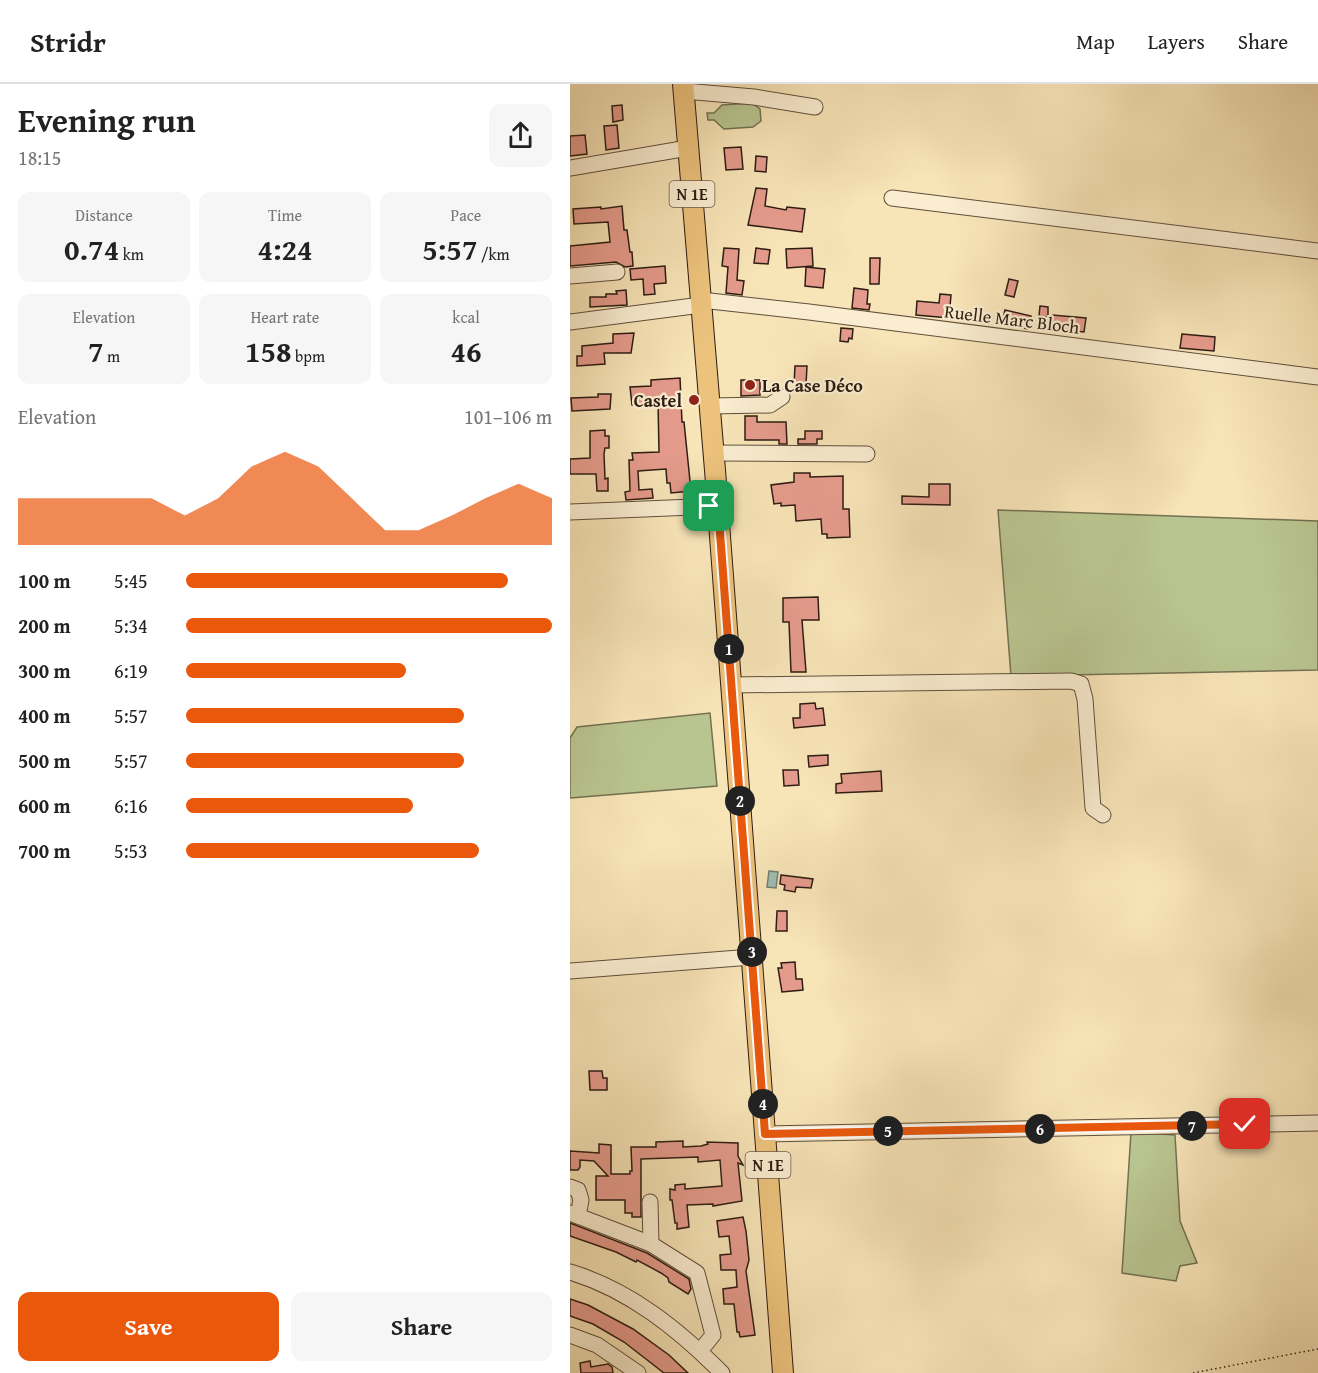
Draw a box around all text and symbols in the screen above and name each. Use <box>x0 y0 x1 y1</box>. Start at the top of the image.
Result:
text: Stridr <box>30 21 106 62</box>
text: Map <box>1076 26 1115 57</box>
text: Layers <box>1148 26 1205 57</box>
text: Share <box>1238 26 1288 57</box>
text: Evening run <box>18 96 195 144</box>
button: share <box>489 104 552 167</box>
text: 18:15 <box>18 143 61 172</box>
road number: N 1E <box>670 181 714 207</box>
text: Distance <box>75 203 133 227</box>
text: Time <box>268 203 302 227</box>
text: Pace <box>451 203 481 227</box>
text: 0.74 <box>64 227 119 271</box>
text: 4:24 <box>257 227 313 271</box>
text: 5:57 <box>422 227 477 271</box>
text: km <box>119 242 144 266</box>
text: /km <box>477 242 510 266</box>
street label: Ruelle Marc Bloch <box>943 297 1081 341</box>
text: Elevation <box>73 305 135 329</box>
text: Heart rate <box>251 305 319 329</box>
text: kcal <box>452 305 480 329</box>
text: 7 <box>88 329 103 373</box>
text: 158 <box>245 329 292 373</box>
text: 46 <box>450 329 482 373</box>
text: m <box>103 344 120 368</box>
text: bpm <box>292 344 325 368</box>
place label: La Case Déco <box>762 372 863 399</box>
marker: La Case Déco <box>743 378 757 392</box>
place label: Castel <box>634 387 682 414</box>
marker: Castel <box>687 393 701 407</box>
text: Elevation <box>18 402 96 431</box>
text: 101–106 m <box>464 402 552 431</box>
pin <box>683 480 734 531</box>
icon: arrive <box>692 489 725 522</box>
text: 100 m <box>18 566 71 595</box>
text: 5:45 <box>114 566 148 595</box>
text: 200 m <box>18 611 71 640</box>
text: 5:34 <box>114 611 148 640</box>
pin: 1 <box>714 634 744 664</box>
text: 1 <box>725 637 733 661</box>
text: 300 m <box>18 656 71 685</box>
text: 6:19 <box>114 656 148 685</box>
text: 400 m <box>18 701 71 730</box>
text: 5:57 <box>114 701 148 730</box>
text: 500 m <box>18 746 71 775</box>
text: 5:57 <box>114 746 148 775</box>
pin: 2 <box>725 786 755 816</box>
text: 2 <box>736 789 744 813</box>
text: 600 m <box>18 791 71 820</box>
text: 6:16 <box>114 791 148 820</box>
text: 700 m <box>18 836 71 865</box>
text: 5:53 <box>114 836 148 865</box>
pin: 3 <box>737 937 767 967</box>
text: 3 <box>748 940 756 964</box>
pin: 4 <box>748 1089 778 1119</box>
text: 4 <box>759 1092 767 1116</box>
pin <box>1219 1098 1270 1149</box>
icon: check <box>1228 1107 1261 1140</box>
pin: 7 <box>1177 1111 1207 1141</box>
pin: 6 <box>1025 1114 1055 1144</box>
text: 7 <box>1188 1114 1196 1138</box>
pin: 5 <box>873 1116 903 1146</box>
text: 6 <box>1036 1117 1044 1141</box>
text: 5 <box>884 1119 892 1143</box>
road number: N 1E <box>746 1152 790 1178</box>
button: Save <box>18 1292 279 1361</box>
button: Share <box>291 1292 552 1361</box>

